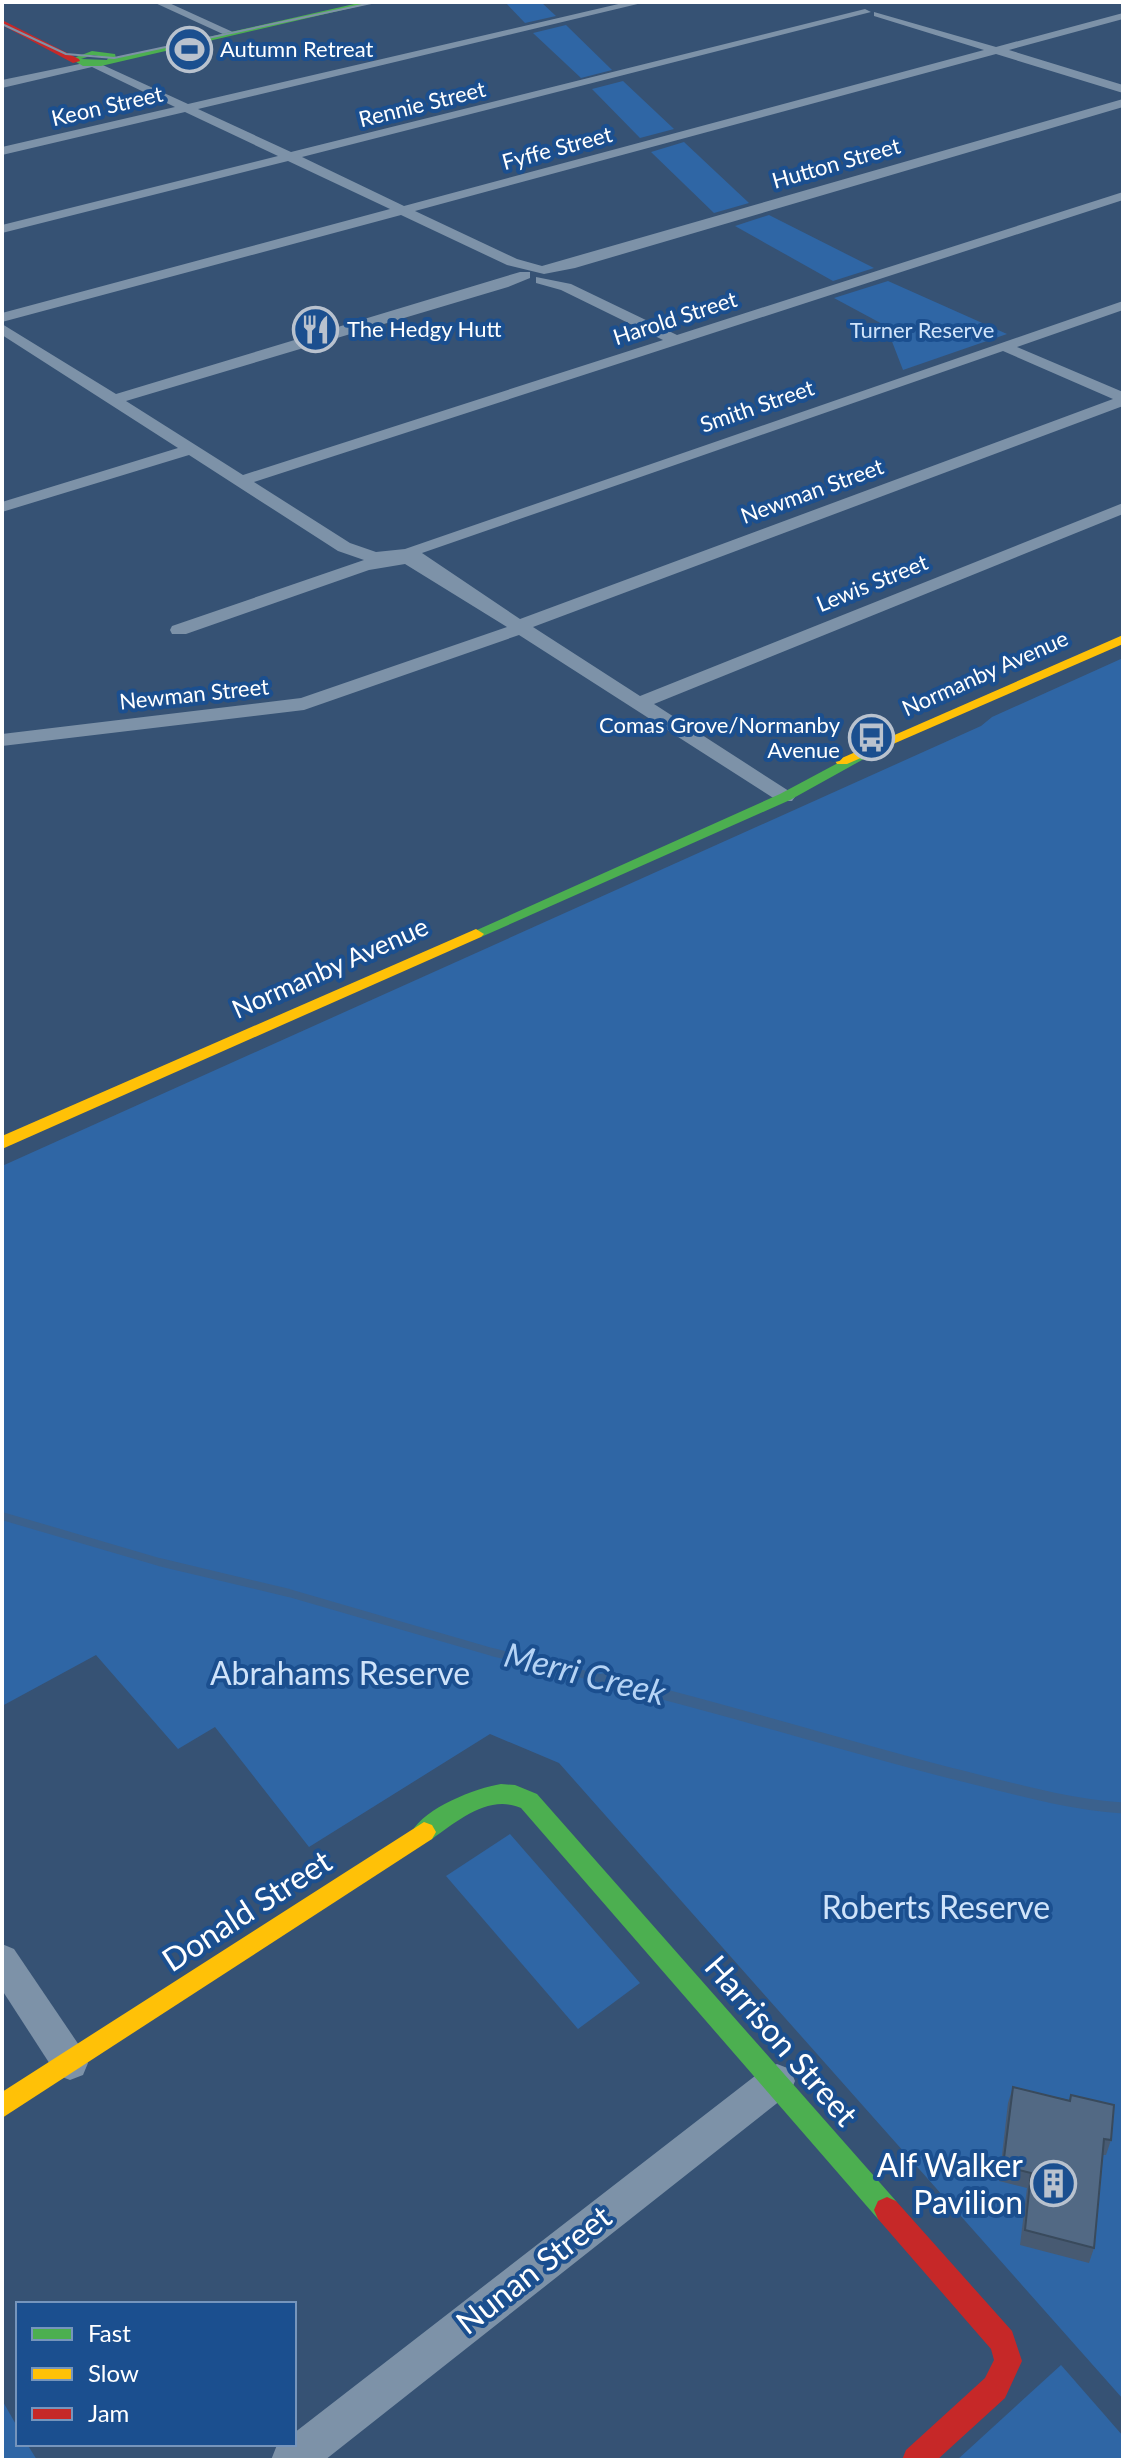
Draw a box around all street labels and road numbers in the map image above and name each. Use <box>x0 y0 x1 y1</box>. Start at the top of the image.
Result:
street label: Rennie Street <box>356 75 488 132</box>
street label: Keon Street <box>48 80 165 131</box>
street label: Fyffe Street <box>499 120 615 175</box>
street label: Hutton Street <box>769 131 903 194</box>
street label: Harold Street <box>610 285 740 350</box>
street label: Smith Street <box>696 373 817 438</box>
street label: Newman Street <box>737 452 887 529</box>
street label: Lewis Street <box>812 548 932 617</box>
street label: Normanby Avenue <box>898 624 1072 721</box>
street label: Newman Street <box>118 672 270 715</box>
street label: Normanby Avenue <box>227 909 433 1025</box>
street label: Donald Street <box>154 1840 339 1979</box>
street label: Harrison Street <box>697 1947 867 2134</box>
street label: Nunan Street <box>448 2196 619 2341</box>

